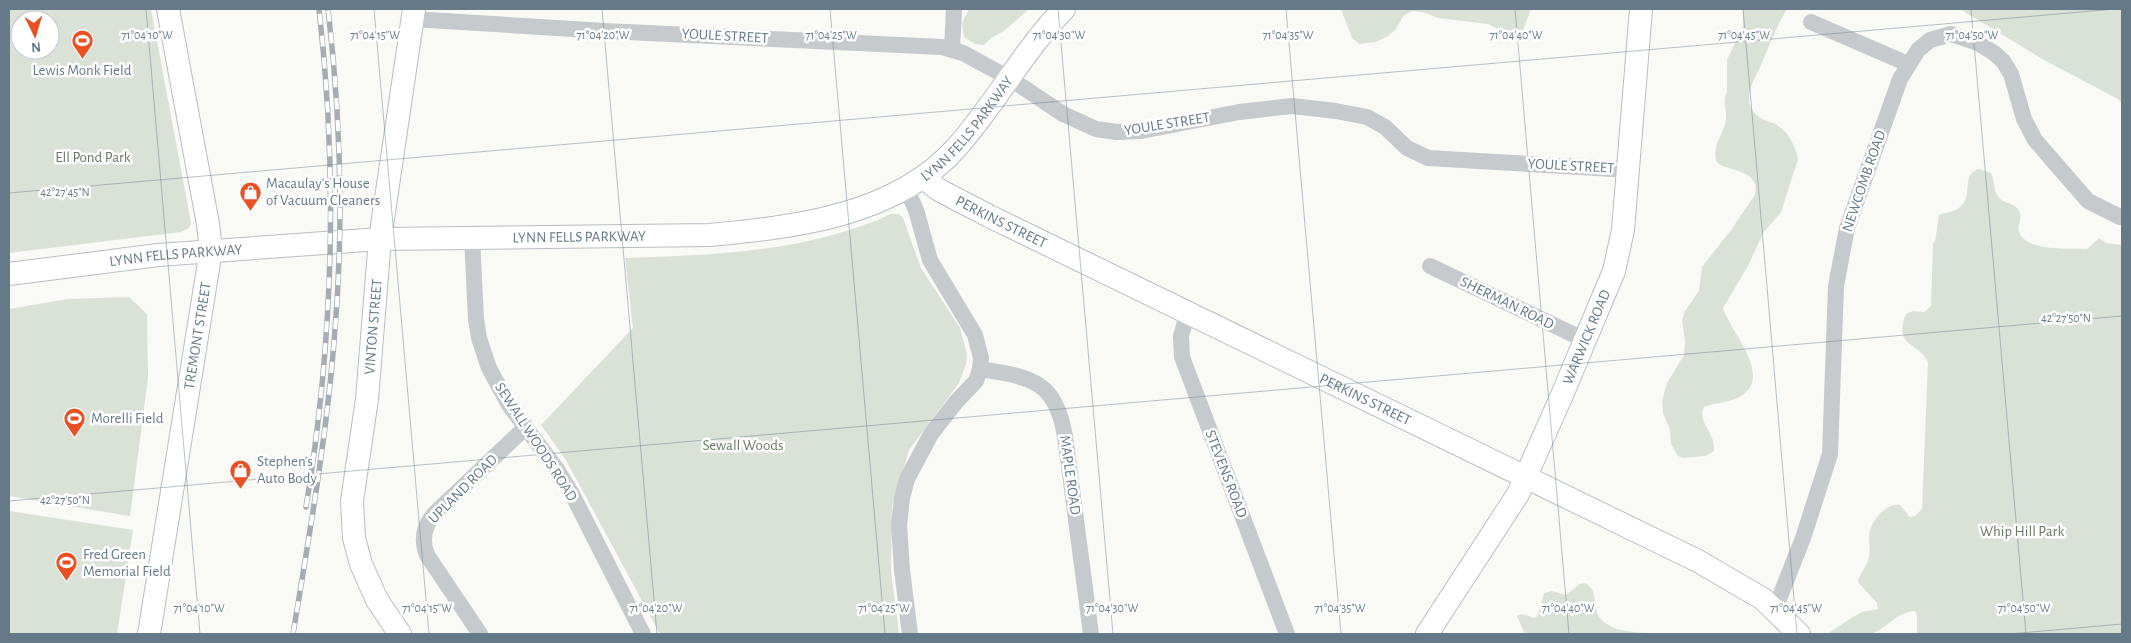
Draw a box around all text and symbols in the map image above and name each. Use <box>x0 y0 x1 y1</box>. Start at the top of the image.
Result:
north arrow <box>10 10 60 60</box>
street label: YOULE STREET <box>681 26 769 46</box>
sports icon: Lewis Monk Field <box>70 29 94 60</box>
text: 71°04'10"W <box>121 29 173 41</box>
text: 71°04'15"W <box>350 29 400 41</box>
text: 71°04'20"W <box>577 29 630 41</box>
text: 71°04'25"W <box>805 29 857 41</box>
text: 71°04'30"W <box>1033 29 1085 41</box>
text: 71°04'35"W <box>1263 29 1314 41</box>
text: 71°04'40"W <box>1489 29 1543 41</box>
text: 71°04'45"W <box>1718 29 1770 41</box>
text: 71°04'50"W <box>1946 29 1998 41</box>
text: N <box>31 40 42 54</box>
place label: Lewis Monk Field <box>32 63 132 78</box>
street label: LYNN FELLS PARKWAY <box>918 73 1016 184</box>
street label: YOULE STREET <box>1123 110 1212 138</box>
street label: NEWCOMB ROAD <box>1840 128 1888 234</box>
park label: Ell Pond Park <box>55 150 131 165</box>
street label: YOULE STREET <box>1527 156 1615 176</box>
place label: Macaulay's House of Vacuum Cleaners <box>266 176 380 208</box>
shop icon: Macaulay's House of Vacuum Cleaners <box>238 180 262 211</box>
text: 42°27'45"N <box>40 186 90 198</box>
street label: PERKINS STREET <box>953 193 1050 251</box>
street label: LYNN FELLS PARKWAY <box>512 228 646 245</box>
street label: LYNN FELLS PARKWAY <box>109 241 243 269</box>
street label: SHERMAN ROAD <box>1458 274 1556 332</box>
street label: VINTON STREET <box>362 278 384 375</box>
street label: TREMONT STREET <box>181 280 213 391</box>
street label: WARWICK ROAD <box>1560 287 1613 387</box>
text: 42°27'50"N <box>2041 312 2091 324</box>
street label: PERKINS STREET <box>1317 371 1414 428</box>
street label: SEWALL WOODS ROAD <box>492 380 580 504</box>
sports icon: Morelli Field <box>63 406 87 437</box>
place label: Morelli Field <box>91 411 164 426</box>
street label: STEVENS ROAD <box>1202 428 1250 520</box>
street label: MAPLE ROAD <box>1057 434 1083 516</box>
park label: Sewall Woods <box>702 438 784 453</box>
street label: UPLAND ROAD <box>426 452 500 526</box>
place label: Stephen's Auto Body <box>257 454 317 486</box>
shop icon: Stephen's Auto Body <box>229 458 253 489</box>
text: 42°27'50"N <box>40 494 90 506</box>
park label: Whip Hill Park <box>1980 524 2064 539</box>
place label: Fred Green Memorial Field <box>83 547 171 579</box>
sports icon: Fred Green Memorial Field <box>55 551 79 582</box>
text: 71°04'10"W <box>173 602 225 614</box>
text: 71°04'15"W <box>402 602 452 614</box>
text: 71°04'20"W <box>630 602 683 614</box>
text: 71°04'25"W <box>858 602 910 614</box>
text: 71°04'30"W <box>1086 602 1138 614</box>
text: 71°04'35"W <box>1315 602 1366 614</box>
text: 71°04'40"W <box>1541 602 1595 614</box>
text: 71°04'45"W <box>1770 602 1822 614</box>
text: 71°04'50"W <box>1998 602 2050 614</box>

